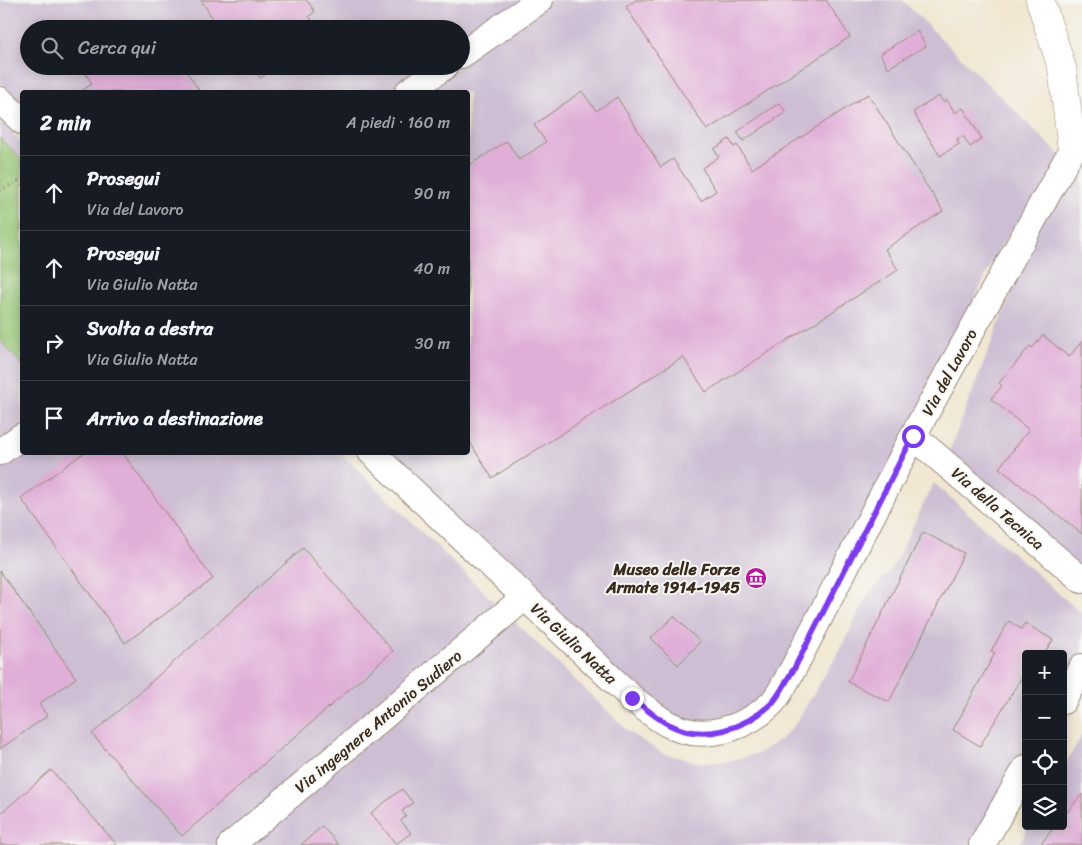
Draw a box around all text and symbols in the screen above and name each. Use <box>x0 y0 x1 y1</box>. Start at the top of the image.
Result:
search box <box>20 20 470 75</box>
text: Cerca qui <box>78 31 156 64</box>
icon: search <box>38 34 66 62</box>
text: 2 min <box>40 104 91 142</box>
text: A piedi · 160 m <box>346 108 450 137</box>
text: Prosegui <box>87 162 160 195</box>
icon: ahead <box>40 179 68 207</box>
text: 90 m <box>414 179 450 208</box>
text: Via del Lavoro <box>87 195 183 224</box>
text: Prosegui <box>87 237 160 270</box>
icon: ahead <box>40 254 68 282</box>
text: 40 m <box>413 254 450 283</box>
text: Via Giulio Natta <box>87 270 198 299</box>
text: Svolta a destra <box>87 312 213 345</box>
street label: Via del Lavoro <box>913 323 986 421</box>
icon: right <box>40 329 68 357</box>
text: 30 m <box>415 329 450 358</box>
text: Via Giulio Natta <box>87 345 198 374</box>
text: Arrivo a destinazione <box>87 402 263 435</box>
icon: arrive <box>40 404 68 432</box>
route start <box>902 425 925 448</box>
street label: Via della Tecnica <box>944 459 1051 557</box>
place label: Museo delle Forze Armate 1914-1945 <box>605 555 741 602</box>
museum icon: Museo delle Forze Armate 1914-1945 <box>744 566 768 590</box>
street label: Via Giulio Natta <box>523 595 625 692</box>
street label: Via ingegnere Antonio Sudiero <box>288 642 469 801</box>
map controls <box>1022 650 1067 830</box>
button: + <box>1022 650 1067 695</box>
route end <box>621 687 644 710</box>
button: − <box>1022 695 1067 740</box>
button: locate <box>1022 740 1067 785</box>
button: layers <box>1022 785 1067 830</box>

